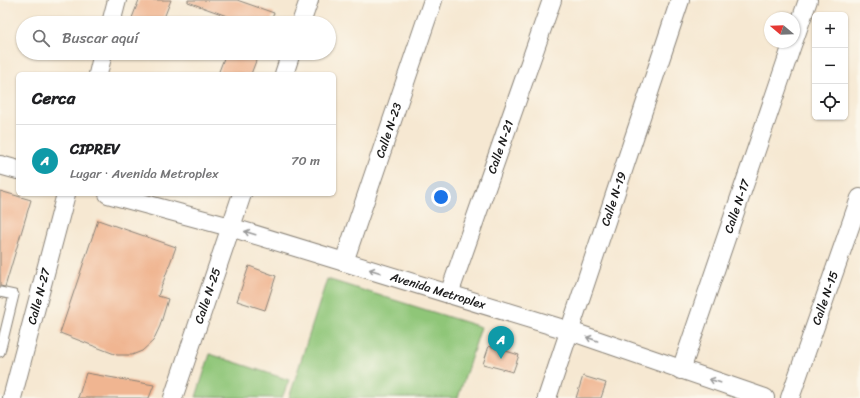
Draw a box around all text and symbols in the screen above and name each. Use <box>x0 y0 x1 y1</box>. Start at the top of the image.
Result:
north arrow <box>764 12 800 48</box>
map controls <box>812 12 848 120</box>
button: + <box>812 12 848 48</box>
search box <box>16 16 336 60</box>
text: Buscar aquí <box>62 25 139 51</box>
icon: search <box>30 27 52 49</box>
button: − <box>812 48 848 84</box>
text: Cerca <box>32 83 75 113</box>
button: locate <box>812 84 848 120</box>
street label: Calle N-23 <box>369 99 408 161</box>
street label: Calle N-21 <box>481 117 520 177</box>
text: CIPREV <box>70 136 120 162</box>
text: A <box>41 149 49 172</box>
text: 70 m <box>291 149 320 172</box>
text: Lugar · Avenida Metroplex <box>70 162 219 185</box>
street label: Calle N-19 <box>594 169 633 229</box>
street label: Calle N-17 <box>717 175 757 236</box>
your location <box>431 187 451 207</box>
one-way arrow <box>244 229 257 236</box>
street label: Calle N-27 <box>21 265 57 327</box>
street label: Calle N-25 <box>188 265 227 327</box>
street label: Avenida Metroplex <box>387 265 489 316</box>
one-way arrow <box>368 267 381 274</box>
street label: Calle N-15 <box>805 268 845 328</box>
pin: A <box>488 326 514 359</box>
one-way arrow <box>587 334 599 342</box>
one-way arrow <box>709 377 722 384</box>

